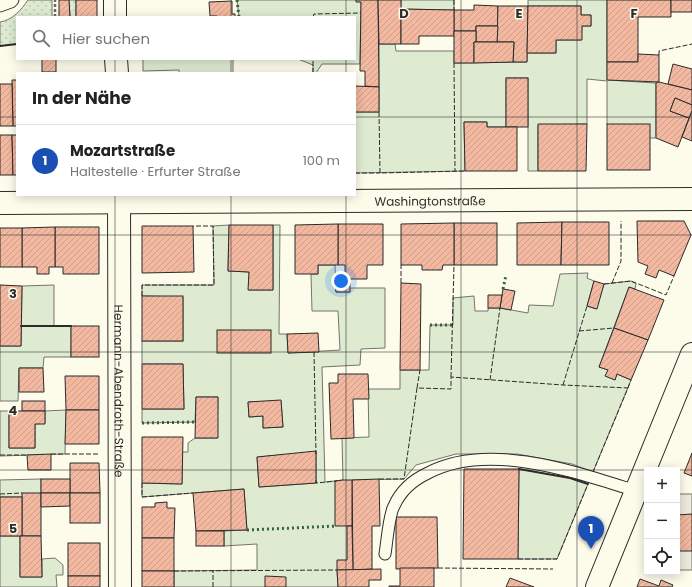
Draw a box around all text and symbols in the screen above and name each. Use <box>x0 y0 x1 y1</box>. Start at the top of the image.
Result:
text: D <box>399 4 409 23</box>
text: E <box>515 4 523 23</box>
text: F <box>630 4 638 23</box>
search box <box>16 16 356 60</box>
icon: search <box>30 27 52 49</box>
text: Hier suchen <box>62 28 150 49</box>
text: In der Nähe <box>32 86 131 110</box>
text: Mozartstraße <box>70 140 175 161</box>
text: 1 <box>43 151 47 170</box>
text: 100 m <box>303 151 340 170</box>
text: Haltestelle · Erfurter Straße <box>70 162 241 181</box>
street label: Washingtonstraße <box>374 192 486 209</box>
your location <box>331 271 351 291</box>
text: 3 <box>9 284 17 303</box>
street label: Hermann-Abendroth-Straße <box>111 305 128 477</box>
text: 4 <box>9 401 18 420</box>
map controls <box>644 467 680 575</box>
button: + <box>644 467 680 503</box>
button: − <box>644 503 680 539</box>
pin: 1 <box>578 516 604 549</box>
text: 5 <box>9 519 17 538</box>
button: locate <box>644 539 680 575</box>

